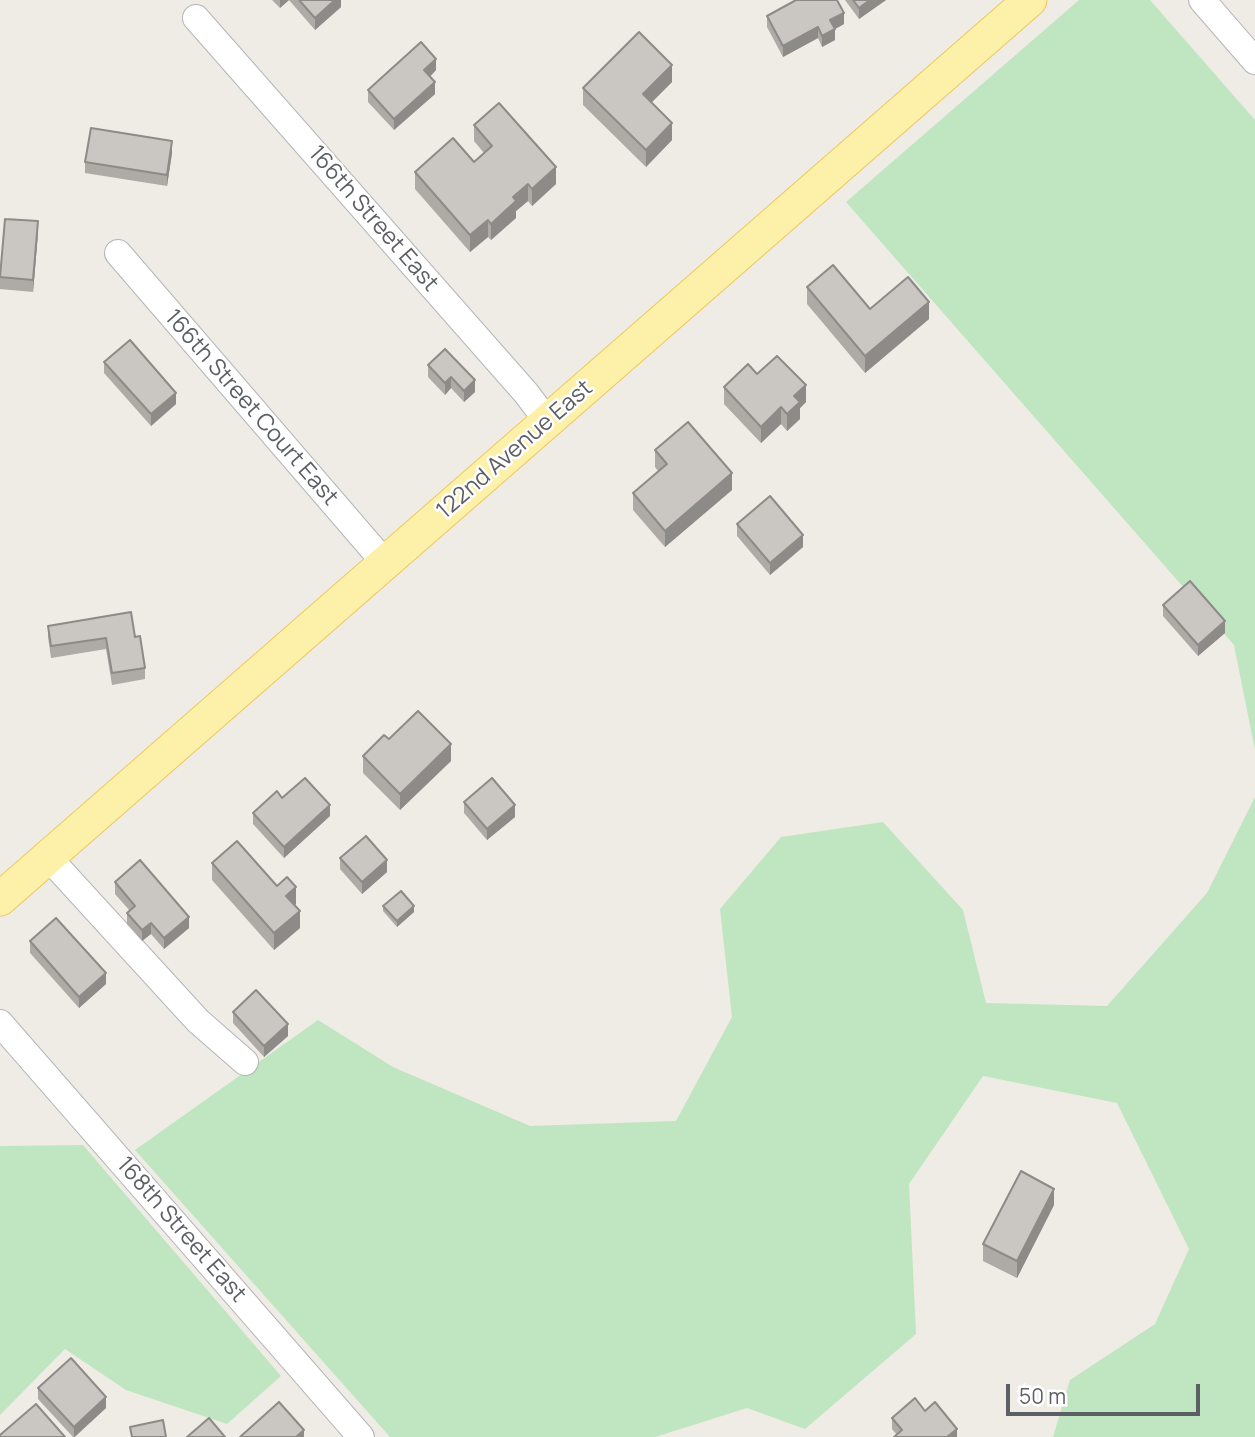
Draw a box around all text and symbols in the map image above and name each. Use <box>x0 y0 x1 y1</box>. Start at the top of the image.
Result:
street label: 166th Street East <box>302 140 444 298</box>
street label: 166th Street Court East <box>159 305 343 511</box>
street label: 122nd Avenue East <box>431 375 599 525</box>
street label: 168th Street East <box>110 1152 252 1308</box>
scale bar <box>1010 1370 1204 1414</box>
text: 50 m <box>1019 1382 1066 1410</box>

